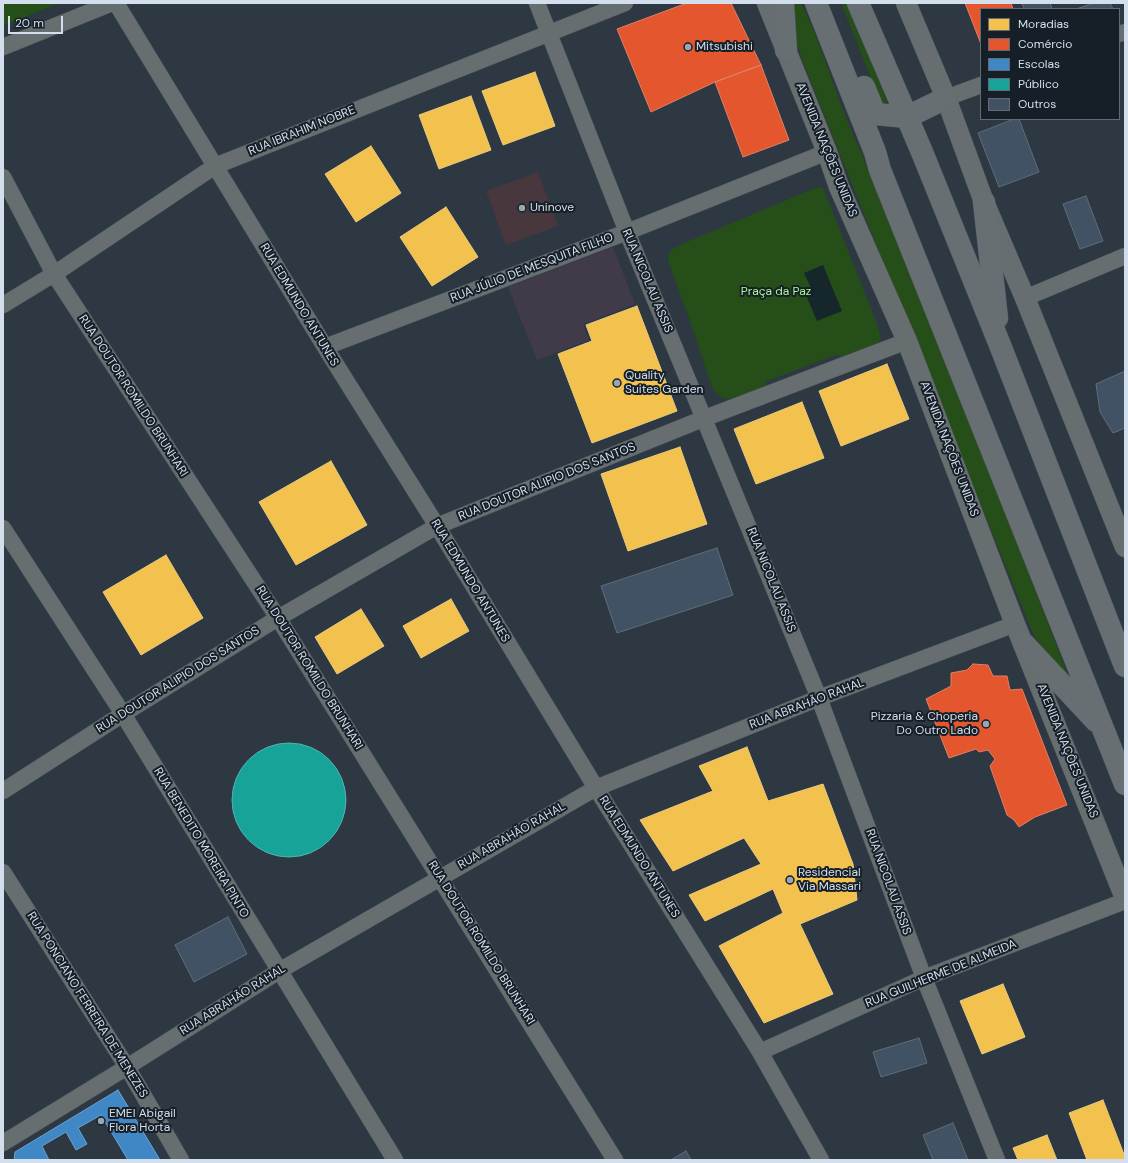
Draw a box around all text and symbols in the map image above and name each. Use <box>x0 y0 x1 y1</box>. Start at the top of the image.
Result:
scale bar <box>10 8 65 34</box>
legend <box>980 8 1120 120</box>
text: 20 m <box>15 15 44 31</box>
text: Moradias <box>1018 16 1069 32</box>
text: Comércio <box>1018 36 1072 52</box>
place label: Mitsubishi <box>696 40 753 54</box>
marker: Mitsubishi <box>683 42 693 52</box>
text: Escolas <box>1018 56 1060 72</box>
text: Público <box>1018 76 1059 92</box>
street label: AVENIDA NAÇÕES UNIDAS <box>792 81 860 219</box>
text: Outros <box>1018 96 1056 112</box>
street label: RUA IBRAHIM NOBRE <box>246 103 358 159</box>
place label: Uninove <box>530 201 574 215</box>
marker: Uninove <box>517 203 527 213</box>
street label: RUA NICOLAU ASSIS <box>619 227 675 335</box>
street label: RUA JÚLIO DE MESQUITA FILHO <box>449 230 615 306</box>
street label: RUA EDMUNDO ANTUNES <box>257 241 341 369</box>
park label: Praça da Paz <box>741 285 811 299</box>
street label: RUA DOUTOR ROMILDO BRUNHARI <box>75 312 191 480</box>
place label: Quality Suites Garden <box>625 369 703 397</box>
marker: Quality Suites Garden <box>612 378 622 388</box>
street label: AVENIDA NAÇÕES UNIDAS <box>917 379 981 519</box>
street label: RUA DOUTOR ALIPIO DOS SANTOS <box>456 440 638 524</box>
street label: RUA EDMUNDO ANTUNES <box>428 517 512 645</box>
street label: RUA NICOLAU ASSIS <box>743 526 799 634</box>
street label: RUA DOUTOR ROMILDO BRUNHARI <box>253 584 365 752</box>
street label: RUA DOUTOR ALIPIO DOS SANTOS <box>94 624 262 736</box>
street label: RUA ABRAHÃO RAHAL <box>748 675 866 733</box>
street label: AVENIDA NAÇÕES UNIDAS <box>1033 682 1101 820</box>
place label: Pizzaria & Choperia Do Outro Lado <box>871 710 978 738</box>
marker: Pizzaria & Choperia Do Outro Lado <box>981 719 991 729</box>
street label: RUA BENEDITO MOREIRA PINTO <box>150 765 252 921</box>
street label: RUA EDMUNDO ANTUNES <box>596 794 682 920</box>
street label: RUA ABRAHÃO RAHAL <box>456 799 568 873</box>
street label: RUA NICOLAU ASSIS <box>862 827 914 937</box>
street label: RUA DOUTOR ROMILDO BRUNHARI <box>425 859 537 1027</box>
place label: Residencial Via Massari <box>798 866 861 894</box>
marker: Residencial Via Massari <box>785 875 795 885</box>
street label: RUA PONCIANO FERREIRA DE MENEZES <box>24 910 150 1100</box>
street label: RUA GUILHERME DE ALMEIDA <box>863 937 1019 1011</box>
street label: RUA ABRAHÃO RAHAL <box>178 962 288 1038</box>
place label: EMEI Abigail Flora Horta <box>109 1107 176 1135</box>
marker: EMEI Abigail Flora Horta <box>96 1116 106 1126</box>

